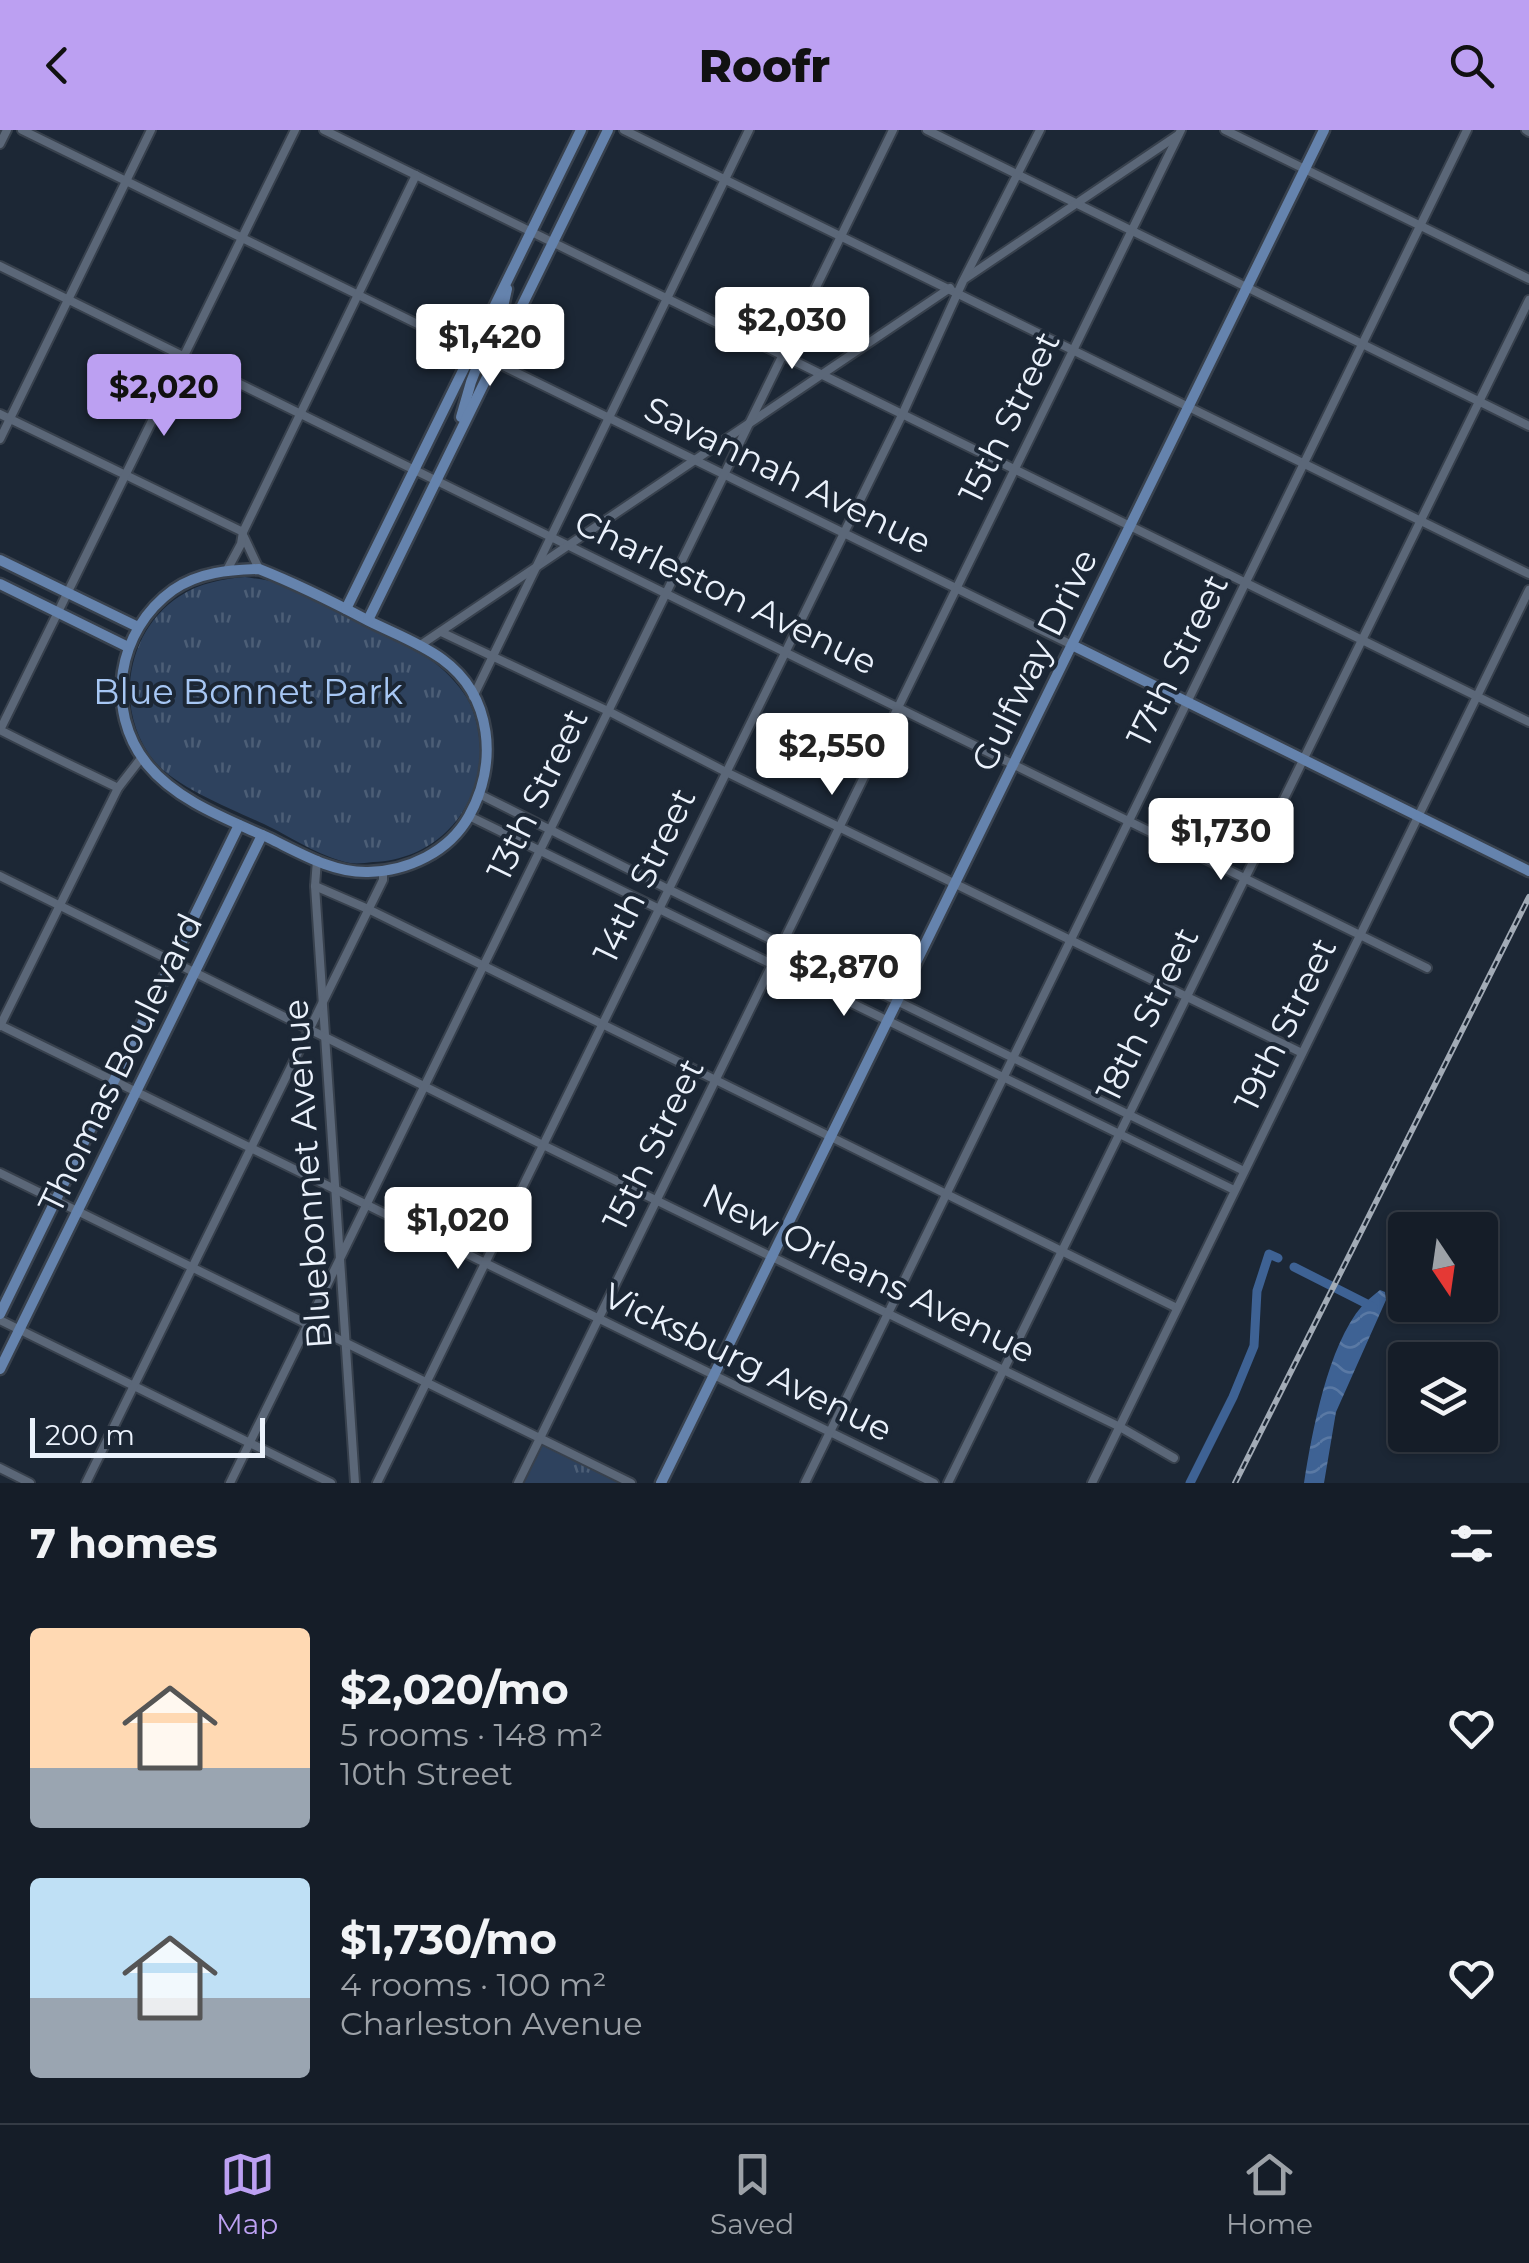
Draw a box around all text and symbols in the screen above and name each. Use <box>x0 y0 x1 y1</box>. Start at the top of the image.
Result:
icon: back <box>30 38 85 93</box>
text: Roofr <box>699 38 830 93</box>
icon: search <box>1444 38 1499 93</box>
pin: $2,030 <box>711 287 873 372</box>
text: $2,030 <box>737 300 847 339</box>
pin: $1,420 <box>409 304 571 389</box>
text: $1,420 <box>438 317 542 356</box>
street label: 15th Street <box>949 324 1069 510</box>
pin: $2,020 <box>83 354 245 439</box>
text: $2,020 <box>109 367 219 406</box>
street label: Savannah Avenue <box>638 387 938 563</box>
street label: Charleston Avenue <box>568 500 884 684</box>
street label: Gulfway Drive <box>962 542 1106 778</box>
street label: 17th Street <box>1117 567 1237 753</box>
park label: Blue Bonnet Park <box>93 670 403 713</box>
street label: 13th Street <box>477 701 597 887</box>
pin: $2,550 <box>751 713 913 798</box>
text: $2,550 <box>778 726 886 765</box>
street label: 14th Street <box>583 781 705 969</box>
pin: $1,730 <box>1140 798 1302 883</box>
text: $1,730 <box>1171 811 1271 850</box>
street label: Thomas Boulevard <box>29 906 211 1220</box>
street label: 18th Street <box>1087 920 1207 1108</box>
street label: 19th Street <box>1225 930 1345 1118</box>
pin: $2,870 <box>763 934 925 1019</box>
text: $2,870 <box>789 947 899 986</box>
street label: Bluebonnet Avenue <box>273 998 341 1350</box>
street label: 15th Street <box>593 1051 713 1237</box>
street label: New Orleans Avenue <box>696 1174 1042 1372</box>
pin: $1,020 <box>377 1187 539 1272</box>
text: $1,020 <box>407 1200 509 1239</box>
north arrow <box>1388 1212 1498 1322</box>
map controls <box>1388 1212 1498 1452</box>
street label: Vicksburg Avenue <box>596 1273 900 1451</box>
button: layers <box>1388 1342 1498 1452</box>
scale bar <box>30 1413 265 1458</box>
text: 200 m <box>45 1418 135 1452</box>
icon: filters <box>1444 1516 1499 1571</box>
text: 7 homes <box>30 1517 218 1569</box>
text: $2,020/mo <box>340 1663 569 1715</box>
icon: home <box>110 1668 230 1788</box>
icon: heart <box>1444 1701 1499 1756</box>
text: 5 rooms · 148 m² <box>340 1715 603 1754</box>
text: 10th Street <box>340 1754 513 1793</box>
text: $1,730/mo <box>340 1913 557 1965</box>
icon: home <box>110 1918 230 2038</box>
icon: heart <box>1444 1951 1499 2006</box>
text: 4 rooms · 100 m² <box>340 1965 607 2004</box>
text: Charleston Avenue <box>340 2004 643 2043</box>
tab: Map <box>216 2147 278 2241</box>
tab: Saved <box>710 2147 794 2241</box>
tab: Home <box>1226 2147 1313 2241</box>

